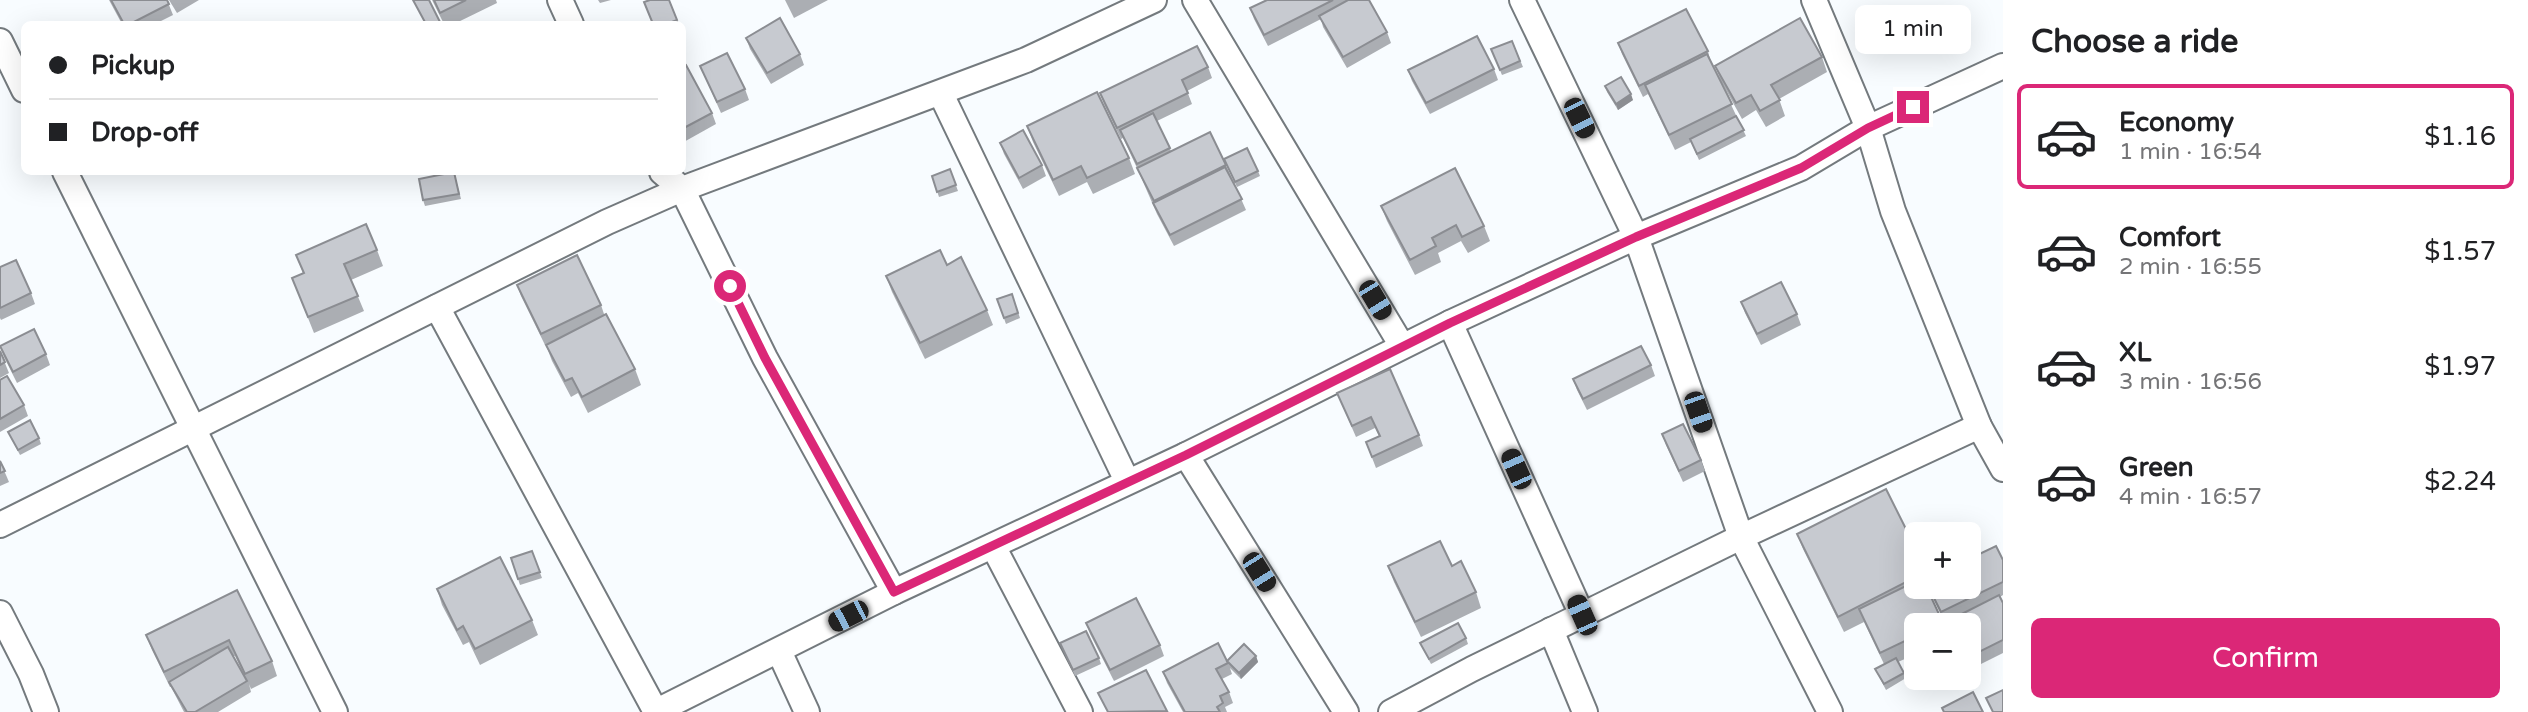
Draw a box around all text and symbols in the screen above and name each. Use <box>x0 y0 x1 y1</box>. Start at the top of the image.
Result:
callout: 1 min <box>1855 6 1971 55</box>
text: 1 min <box>1882 15 1944 43</box>
text: Choose a ride <box>2031 23 2238 61</box>
text: Pickup <box>91 50 175 81</box>
route end <box>1897 91 1929 123</box>
car <box>1561 95 1598 141</box>
icon: car <box>2035 105 2098 168</box>
text: Economy <box>2119 107 2234 138</box>
text: Drop-off <box>91 117 198 148</box>
text: $1.16 <box>2424 121 2496 152</box>
text: 1 min · 16:54 <box>2119 138 2262 166</box>
icon: car <box>2035 220 2098 283</box>
text: Comfort <box>2119 222 2221 253</box>
text: $1.57 <box>2424 236 2496 267</box>
text: 2 min · 16:55 <box>2119 253 2262 281</box>
route start <box>714 270 746 302</box>
car <box>1356 277 1395 323</box>
icon: car <box>2035 335 2098 398</box>
text: XL <box>2119 337 2151 368</box>
text: $1.97 <box>2424 351 2496 382</box>
text: 3 min · 16:56 <box>2119 368 2262 396</box>
car <box>1682 389 1715 435</box>
car <box>1498 446 1535 492</box>
icon: car <box>2035 450 2098 513</box>
text: Green <box>2119 452 2194 483</box>
text: $2.24 <box>2424 466 2496 497</box>
text: 4 min · 16:57 <box>2119 483 2262 511</box>
map controls <box>1904 522 1981 690</box>
button: + <box>1904 522 1981 599</box>
car <box>1239 549 1280 595</box>
car <box>1564 592 1601 638</box>
car <box>825 597 872 635</box>
button: − <box>1904 613 1981 690</box>
button: Confirm <box>2031 618 2500 698</box>

